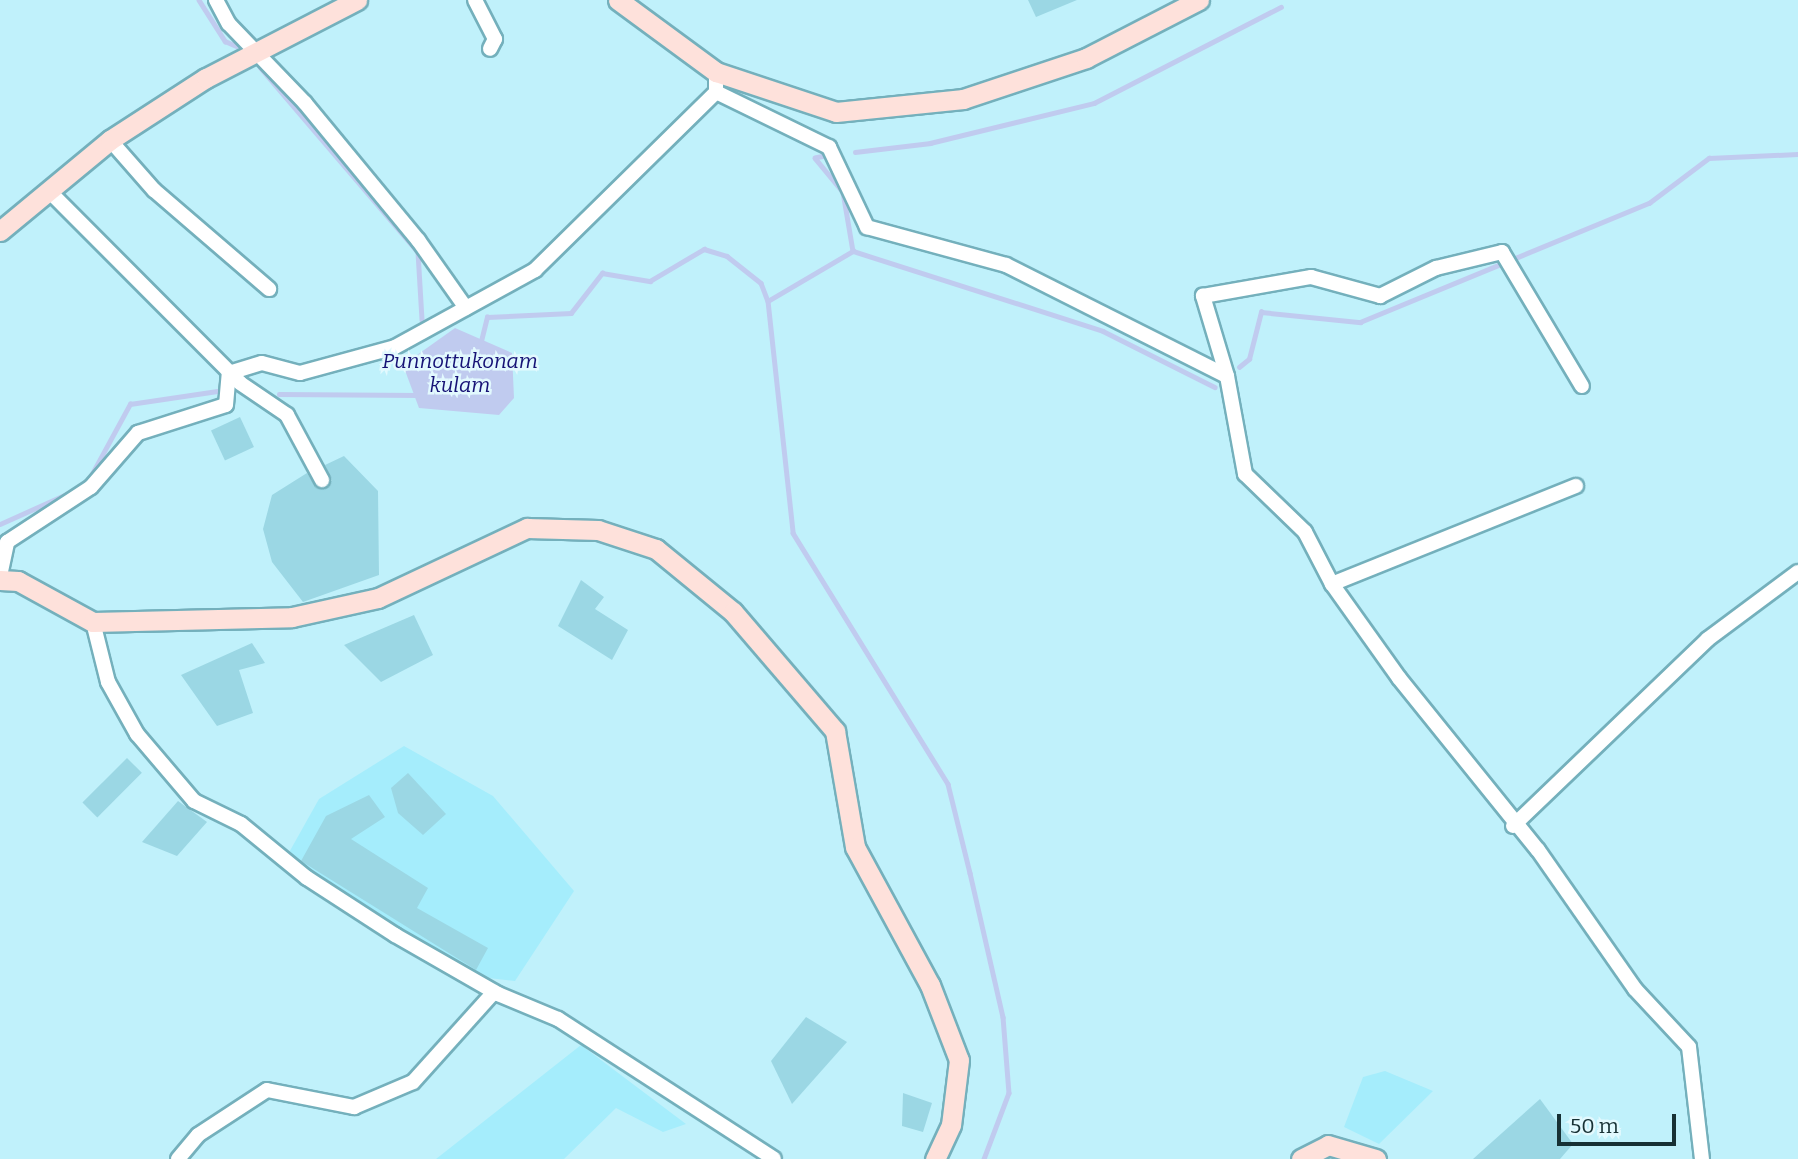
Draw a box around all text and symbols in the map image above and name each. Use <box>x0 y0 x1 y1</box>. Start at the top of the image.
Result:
water label: Punnottukonam kulam <box>382 348 538 398</box>
scale bar <box>1560 1100 1679 1144</box>
text: 50 m <box>1570 1113 1619 1139</box>

